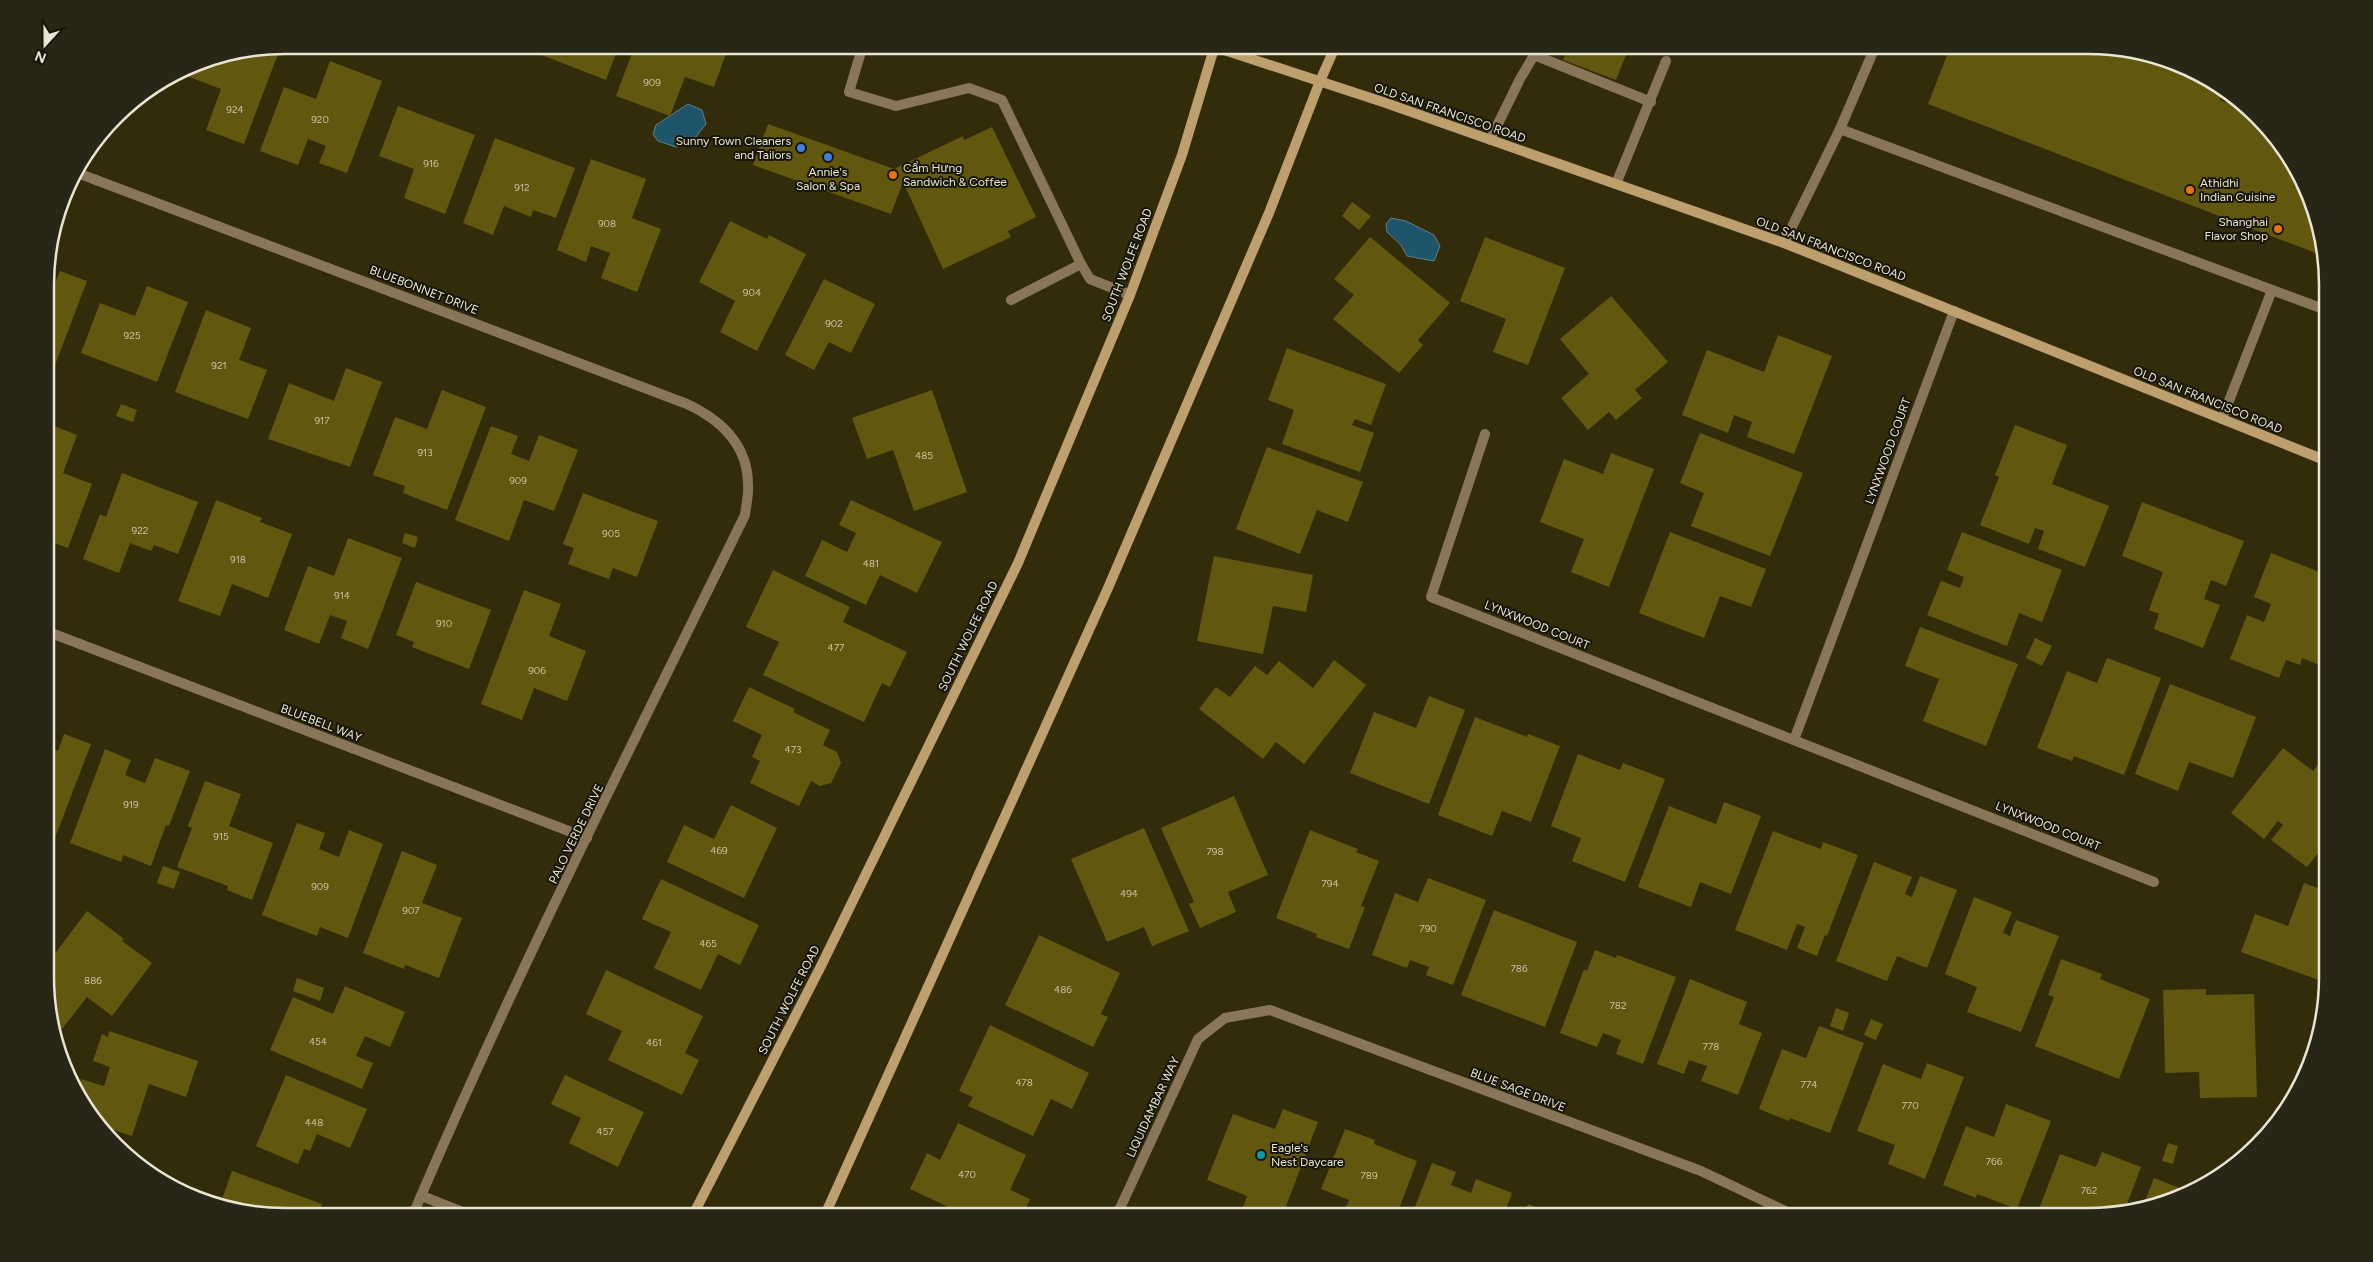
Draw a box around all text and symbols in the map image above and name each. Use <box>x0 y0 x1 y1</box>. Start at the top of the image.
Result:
north arrow <box>20 20 70 70</box>
text: N <box>32 47 49 67</box>
house number: 909 <box>643 76 661 89</box>
street label: OLD SAN FRANCISCO ROAD <box>1372 80 1528 146</box>
house number: 924 <box>226 103 244 116</box>
house number: 920 <box>311 113 329 126</box>
place label: Sunny Town Cleaners and Tailors <box>676 134 791 162</box>
marker: Sunny Town Cleaners and Tailors <box>795 142 807 154</box>
marker: Annie's Salon & Spa <box>822 151 834 163</box>
house number: 916 <box>423 157 439 170</box>
place label: Cẩm Hưng Sandwich & Coffee <box>903 161 1007 189</box>
place label: Annie's Salon & Spa <box>796 165 860 193</box>
marker: Cẩm Hưng Sandwich & Coffee <box>887 169 899 181</box>
place label: Athidhi Indian Cuisine <box>2200 176 2276 204</box>
house number: 912 <box>514 181 530 194</box>
marker: Athidhi Indian Cuisine <box>2184 184 2196 196</box>
street label: SOUTH WOLFE ROAD <box>1099 206 1155 324</box>
street label: OLD SAN FRANCISCO ROAD <box>1754 214 1908 284</box>
place label: Shanghai Flavor Shop <box>2205 215 2268 243</box>
house number: 908 <box>598 217 616 230</box>
marker: Shanghai Flavor Shop <box>2272 223 2284 235</box>
street label: BLUEBONNET DRIVE <box>368 263 480 317</box>
house number: 904 <box>743 286 761 299</box>
house number: 902 <box>825 317 843 330</box>
house number: 925 <box>124 329 141 342</box>
house number: 921 <box>211 359 227 372</box>
street label: OLD SAN FRANCISCO ROAD <box>2131 364 2285 436</box>
street label: LYNXWOOD COURT <box>1862 396 1914 506</box>
house number: 917 <box>314 414 330 427</box>
house number: 913 <box>417 446 433 459</box>
house number: 485 <box>915 449 933 462</box>
house number: 909 <box>509 474 527 487</box>
house number: 922 <box>132 524 148 537</box>
house number: 905 <box>602 527 620 540</box>
house number: 918 <box>230 553 246 566</box>
house number: 481 <box>863 557 879 570</box>
street label: SOUTH WOLFE ROAD <box>935 579 1001 693</box>
house number: 914 <box>334 589 350 602</box>
street label: LYNXWOOD COURT <box>1482 598 1592 653</box>
house number: 910 <box>436 617 452 630</box>
house number: 477 <box>828 641 845 654</box>
house number: 906 <box>528 664 546 677</box>
street label: BLUEBELL WAY <box>279 701 364 745</box>
house number: 473 <box>784 743 802 756</box>
street label: PALO VERDE DRIVE <box>546 782 606 886</box>
house number: 919 <box>123 798 139 811</box>
street label: LYNXWOOD COURT <box>1993 799 2103 854</box>
house number: 915 <box>213 830 229 843</box>
house number: 469 <box>710 844 728 857</box>
house number: 798 <box>1206 845 1224 858</box>
house number: 794 <box>1321 877 1339 890</box>
house number: 909 <box>311 880 329 893</box>
house number: 494 <box>1120 887 1138 900</box>
house number: 907 <box>402 904 420 917</box>
house number: 790 <box>1419 922 1437 935</box>
house number: 465 <box>699 937 717 950</box>
street label: SOUTH WOLFE ROAD <box>755 943 823 1057</box>
house number: 786 <box>1510 962 1528 975</box>
house number: 886 <box>84 974 102 987</box>
house number: 486 <box>1054 983 1072 996</box>
house number: 782 <box>1609 999 1627 1012</box>
house number: 454 <box>309 1035 327 1048</box>
house number: 461 <box>646 1036 662 1049</box>
house number: 778 <box>1703 1040 1719 1053</box>
street label: LIQUIDAMBAR WAY <box>1124 1054 1183 1160</box>
street label: BLUE SAGE DRIVE <box>1468 1065 1568 1115</box>
house number: 478 <box>1015 1076 1033 1089</box>
house number: 774 <box>1801 1078 1817 1091</box>
house number: 770 <box>1901 1099 1919 1112</box>
house number: 448 <box>305 1116 323 1129</box>
house number: 457 <box>596 1125 614 1138</box>
place label: Eagle's Nest Daycare <box>1271 1141 1344 1169</box>
marker: Eagle's Nest Daycare <box>1255 1149 1267 1161</box>
house number: 766 <box>1986 1155 2003 1168</box>
house number: 470 <box>958 1168 976 1181</box>
house number: 789 <box>1360 1169 1378 1182</box>
house number: 762 <box>2081 1184 2097 1197</box>

